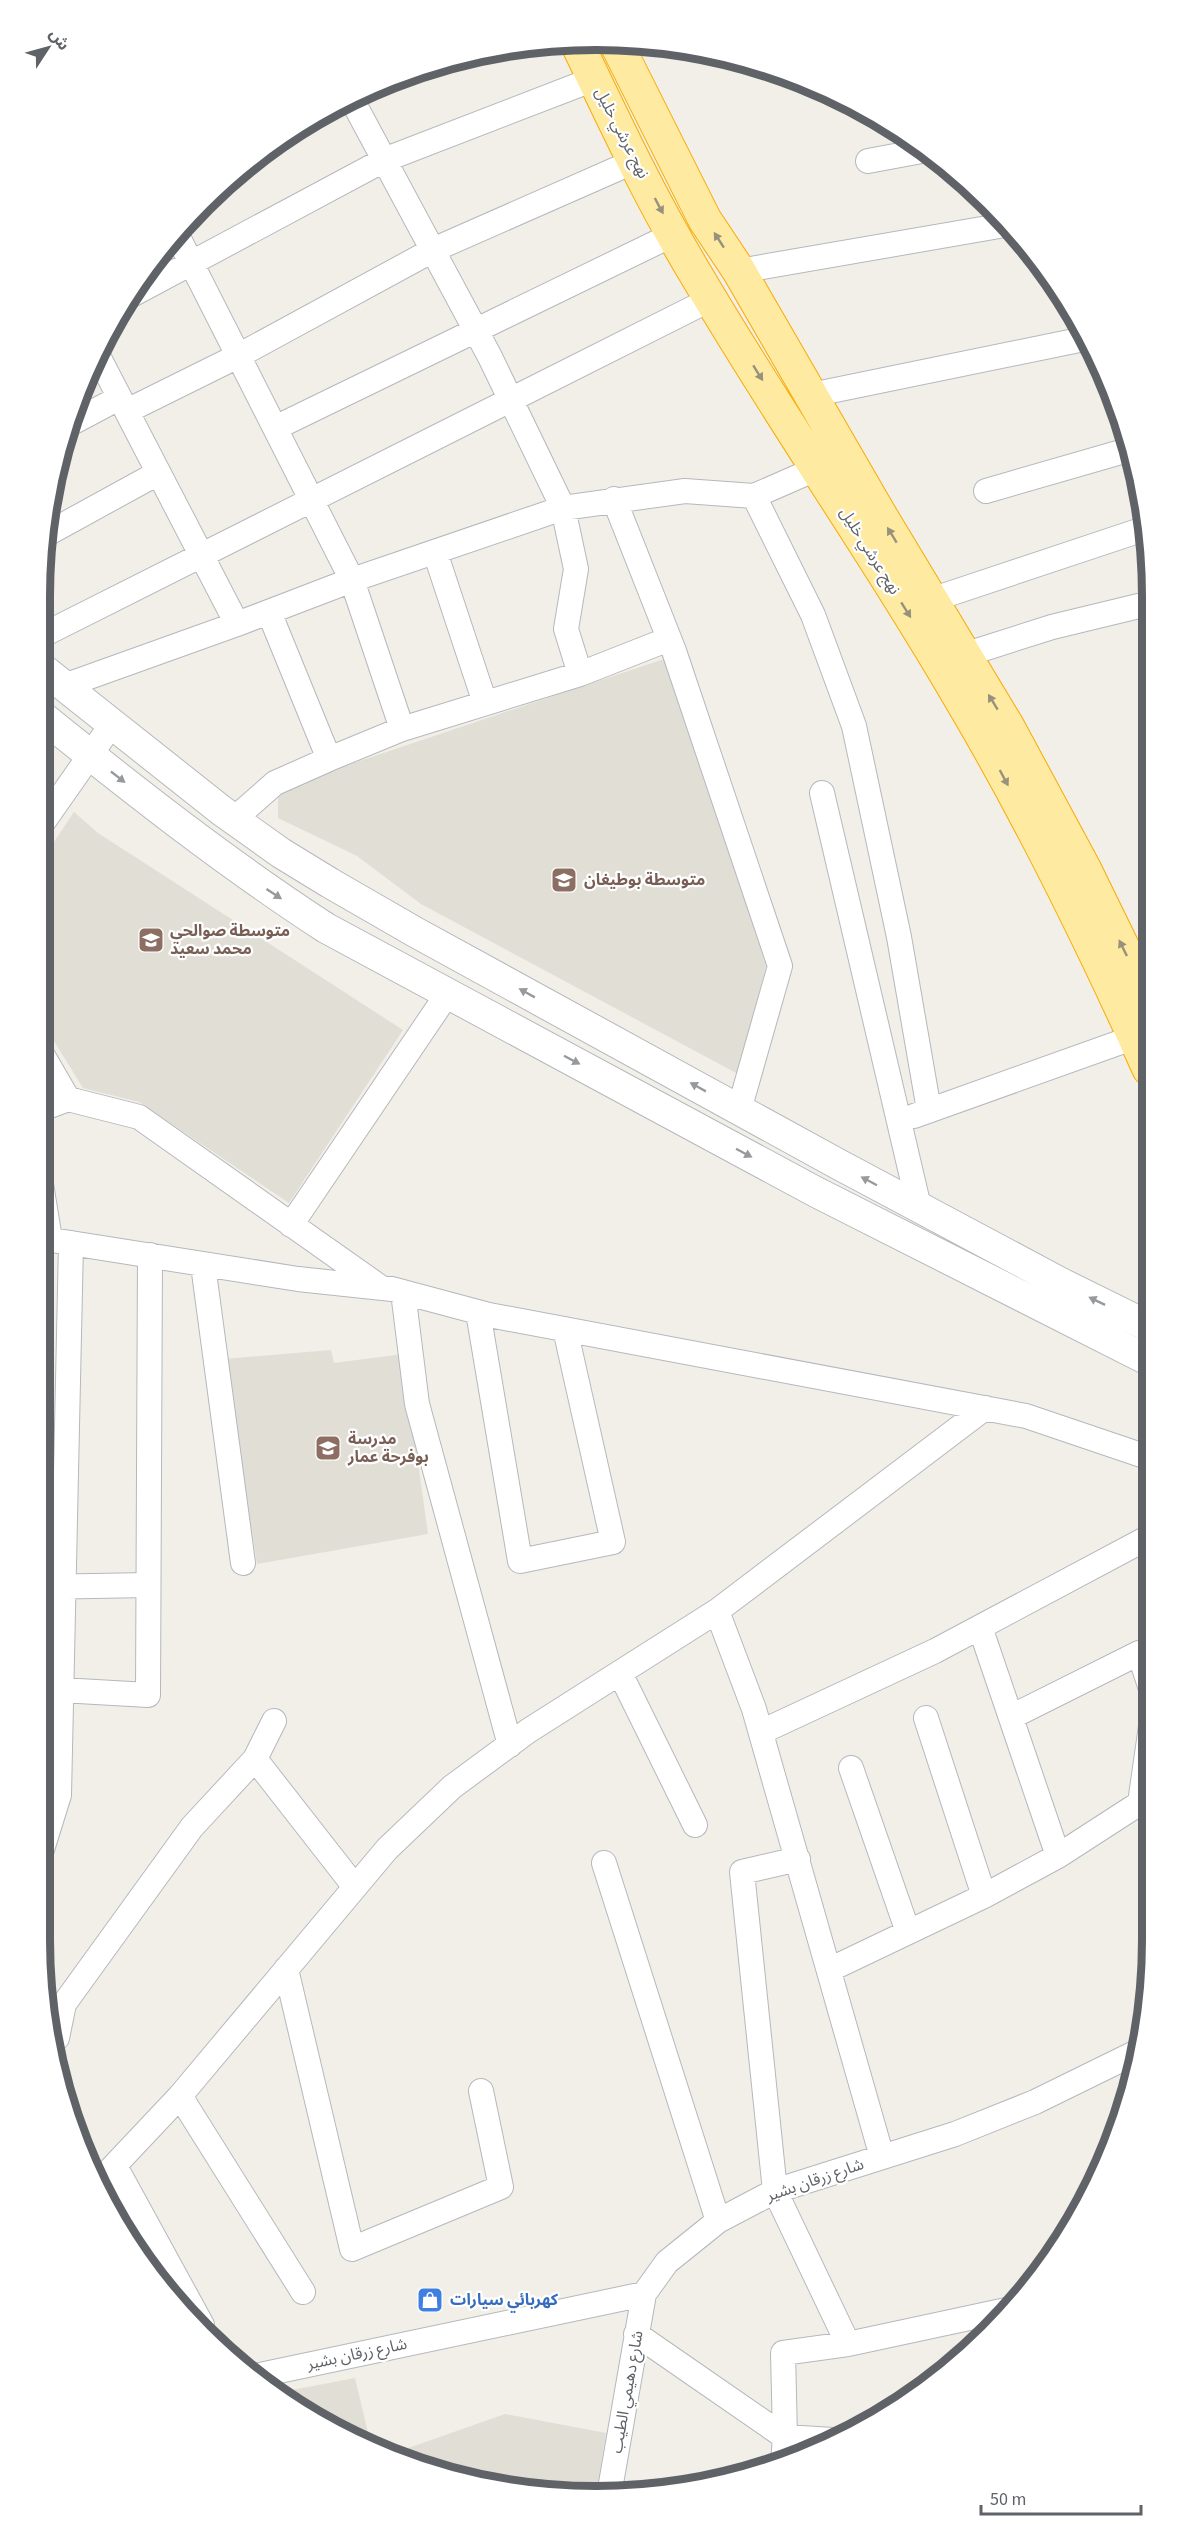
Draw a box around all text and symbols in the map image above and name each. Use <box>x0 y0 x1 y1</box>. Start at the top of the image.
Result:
north arrow <box>18 18 78 78</box>
text: ش <box>44 24 75 55</box>
street label: نهج عرشي خليل <box>589 84 654 183</box>
one-way arrow <box>654 197 664 214</box>
one-way arrow <box>713 232 724 249</box>
one-way arrow <box>752 365 764 381</box>
street label: نهج عرشي خليل <box>834 503 906 599</box>
one-way arrow <box>887 527 898 543</box>
one-way arrow <box>900 602 911 618</box>
one-way arrow <box>987 694 998 710</box>
one-way arrow <box>110 770 125 782</box>
one-way arrow <box>999 770 1009 787</box>
school or university icon: متوسطة بوطيغان <box>549 865 579 895</box>
place label: متوسطة بوطيغان <box>584 869 705 891</box>
one-way arrow <box>265 888 282 899</box>
place label: متوسطة صوالحي محمد سعيد <box>170 920 290 960</box>
school or university icon: متوسطة صوالحي محمد سعيد <box>136 925 166 955</box>
one-way arrow <box>1119 940 1128 957</box>
one-way arrow <box>519 988 535 999</box>
one-way arrow <box>564 1055 581 1065</box>
one-way arrow <box>689 1082 706 1092</box>
one-way arrow <box>735 1148 752 1158</box>
one-way arrow <box>860 1176 877 1186</box>
one-way arrow <box>1089 1296 1106 1305</box>
place label: مدرسة بوفرحة عمار <box>347 1428 429 1468</box>
school or university icon: مدرسة بوفرحة عمار <box>313 1433 343 1463</box>
street label: شارع زرقان بشير <box>762 2153 867 2208</box>
shop icon: كهربائي سيارات <box>415 2285 445 2315</box>
place label: كهربائي سيارات <box>450 2289 559 2313</box>
street label: شارع دهيمي الطيب <box>605 2329 650 2455</box>
street label: شارع زرقان بشير <box>304 2333 409 2377</box>
scale bar <box>981 2478 1142 2516</box>
text: 50 m <box>990 2487 1026 2512</box>

